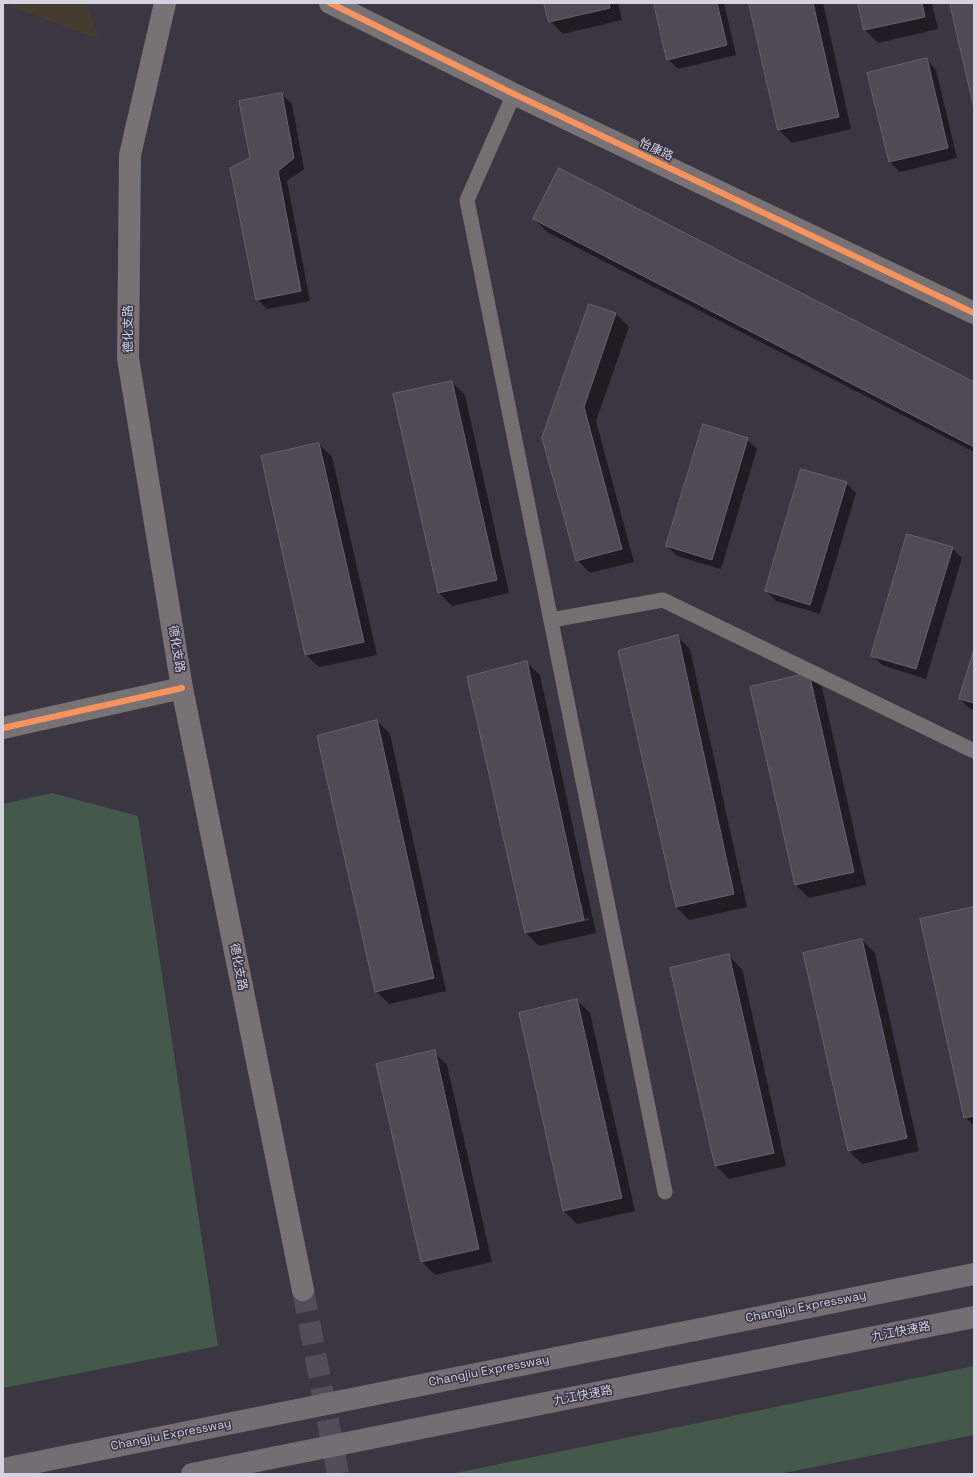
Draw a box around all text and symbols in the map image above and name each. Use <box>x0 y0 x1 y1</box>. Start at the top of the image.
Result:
street label: 怡康路 <box>637 136 675 164</box>
street label: 德化支路 <box>122 305 136 353</box>
street label: 德化支路 <box>165 624 187 674</box>
street label: 德化支路 <box>226 942 250 992</box>
street label: Changjiu Expressway <box>744 1288 868 1326</box>
street label: 九江快速路 <box>870 1319 932 1345</box>
street label: Changjiu Expressway <box>427 1352 551 1390</box>
street label: 九江快速路 <box>552 1383 614 1409</box>
street label: Changjiu Expressway <box>109 1416 233 1454</box>

